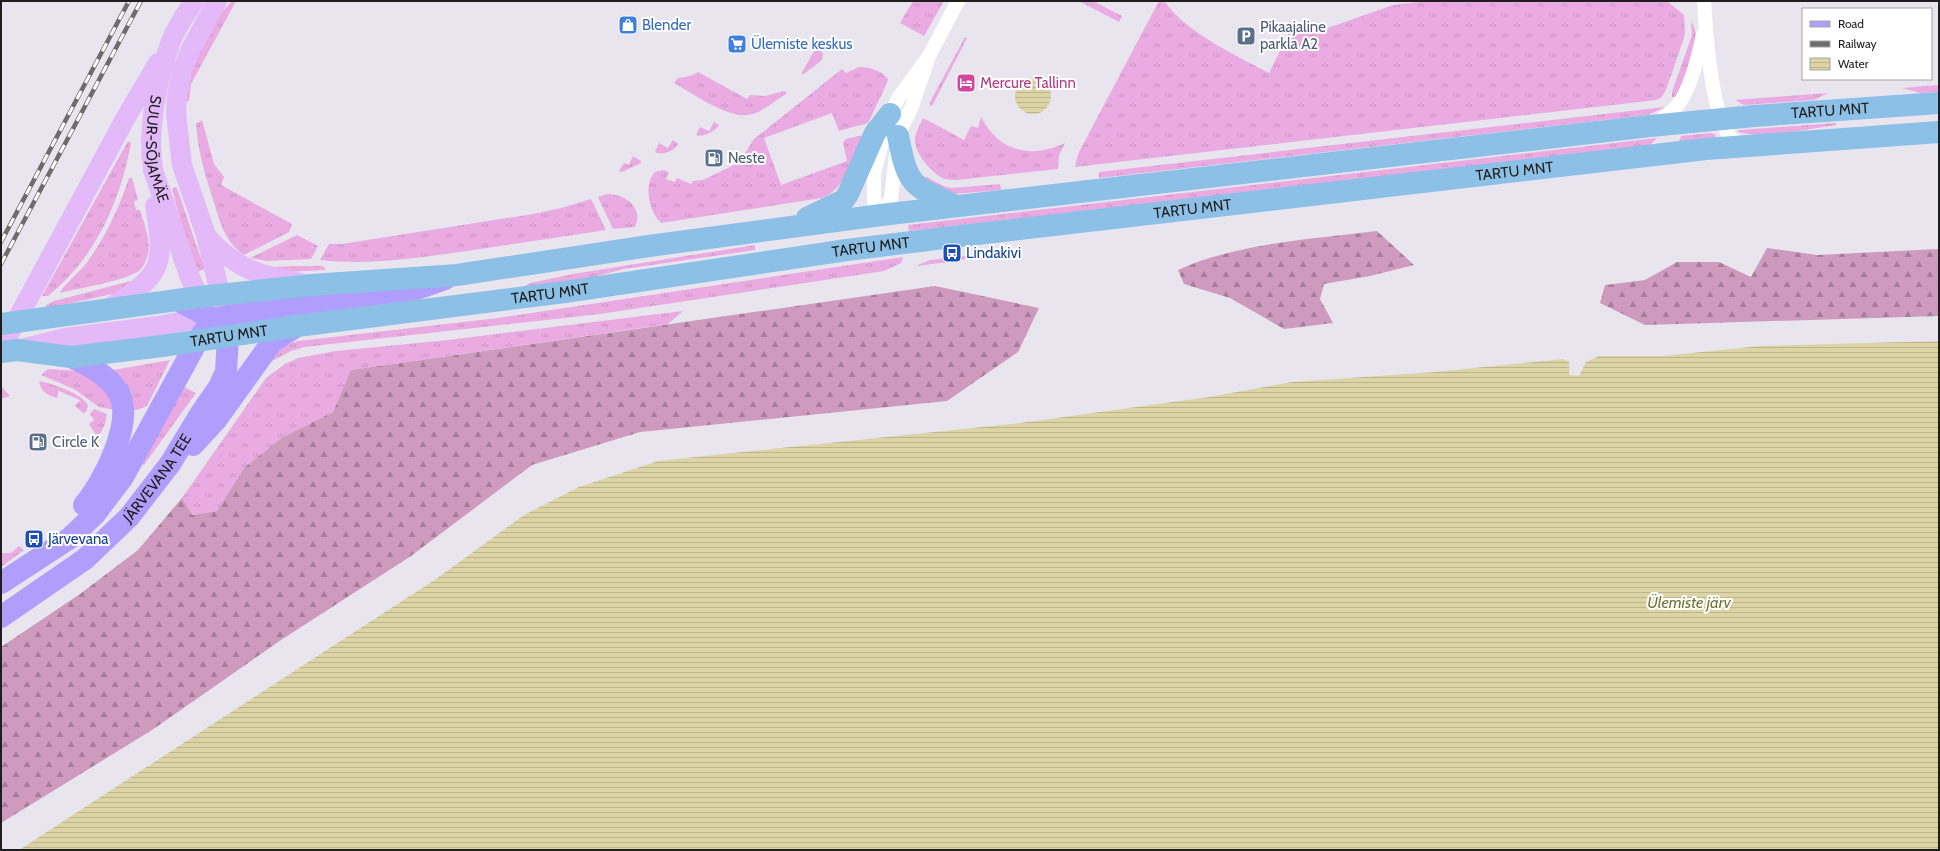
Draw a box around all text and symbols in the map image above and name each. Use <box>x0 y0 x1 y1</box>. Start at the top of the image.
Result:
legend <box>1802 8 1932 80</box>
shop icon: Blender <box>617 14 639 36</box>
place label: Blender <box>642 16 691 34</box>
text: Road <box>1838 16 1864 31</box>
place label: Pikaajaline parkla A2 <box>1260 18 1326 53</box>
parking icon: Pikaajaline parkla A2 <box>1235 25 1257 47</box>
supermarket icon: Ülemiste keskus <box>726 33 748 55</box>
place label: Ülemiste keskus <box>751 35 853 53</box>
text: Railway <box>1838 36 1876 51</box>
text: Water <box>1838 56 1869 71</box>
hotel icon: Mercure Tallinn <box>955 72 977 94</box>
place label: Mercure Tallinn <box>980 74 1076 92</box>
street label: SUUR-SÕJAMÄE <box>142 94 172 205</box>
street label: TARTU MNT <box>1791 99 1870 122</box>
fuel station icon: Neste <box>703 147 725 169</box>
place label: Neste <box>728 149 765 167</box>
street label: TARTU MNT <box>1475 158 1554 185</box>
street label: TARTU MNT <box>1153 195 1232 222</box>
street label: TARTU MNT <box>831 233 911 261</box>
bus stop icon: Lindakivi <box>941 242 963 264</box>
place label: Lindakivi <box>966 244 1021 262</box>
street label: TARTU MNT <box>510 280 590 308</box>
street label: TARTU MNT <box>189 321 269 351</box>
fuel station icon: Circle K <box>27 431 49 453</box>
street label: JÄRVEVANA TEE <box>119 431 195 527</box>
place label: Circle K <box>52 433 100 451</box>
bus stop icon: Järvevana <box>23 528 45 550</box>
place label: Järvevana <box>47 530 109 548</box>
water label: Ülemiste järv <box>1647 593 1732 612</box>

